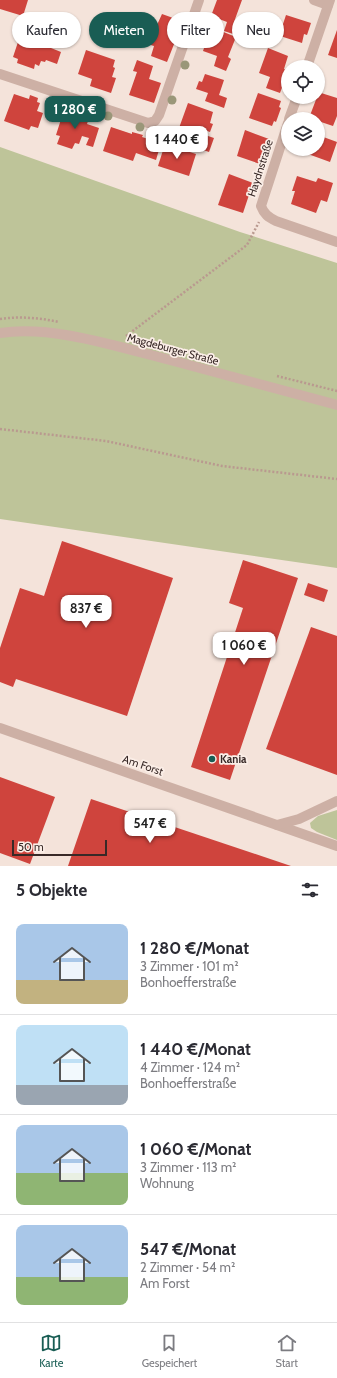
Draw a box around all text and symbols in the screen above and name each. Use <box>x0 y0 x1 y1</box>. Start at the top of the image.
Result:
chip: Kaufen <box>12 12 81 48</box>
chip: Mieten <box>89 12 159 48</box>
chip: Filter <box>167 12 224 48</box>
chip: Neu <box>232 12 284 48</box>
map controls <box>281 60 325 156</box>
button: locate <box>281 60 325 104</box>
pin: 1 280 € <box>38 96 112 130</box>
text: 1 280 € <box>54 101 96 117</box>
button: layers <box>281 112 325 156</box>
pin: 1 440 € <box>140 126 214 160</box>
text: 1 440 € <box>155 131 199 147</box>
street label: Haydnstraße <box>244 137 276 198</box>
street label: Magdeburger Straße <box>126 330 221 368</box>
pin: 837 € <box>58 595 114 629</box>
text: 837 € <box>70 600 102 616</box>
pin: 1 060 € <box>207 632 281 666</box>
text: 1 060 € <box>222 637 266 653</box>
street label: Am Forst <box>121 752 165 779</box>
place label: Kania <box>220 752 247 766</box>
marker: Kania <box>207 754 217 764</box>
pin: 547 € <box>122 810 178 844</box>
text: 547 € <box>134 815 166 831</box>
scale bar <box>12 838 107 857</box>
text: 50 m <box>18 840 44 854</box>
icon: filters <box>299 879 321 901</box>
text: 5 Objekte <box>16 880 87 900</box>
text: 1 280 €/Monat <box>140 938 249 958</box>
icon: home <box>48 940 96 988</box>
text: 3 Zimmer · 101 m² <box>140 958 238 974</box>
text: Bonhoefferstraße <box>140 974 236 990</box>
text: 1 440 €/Monat <box>140 1039 251 1059</box>
icon: home <box>48 1041 96 1089</box>
text: 4 Zimmer · 124 m² <box>140 1059 240 1075</box>
text: Bonhoefferstraße <box>140 1075 236 1091</box>
text: 1 060 €/Monat <box>140 1139 251 1159</box>
icon: home <box>48 1141 96 1189</box>
text: 3 Zimmer · 113 m² <box>140 1159 236 1175</box>
text: Wohnung <box>140 1175 194 1191</box>
text: 547 €/Monat <box>140 1239 236 1259</box>
icon: home <box>48 1241 96 1289</box>
text: 2 Zimmer · 54 m² <box>140 1259 235 1275</box>
text: Am Forst <box>140 1275 190 1291</box>
tab: Karte <box>39 1332 63 1370</box>
tab: Gespeichert <box>142 1332 197 1370</box>
tab: Start <box>275 1332 298 1370</box>

